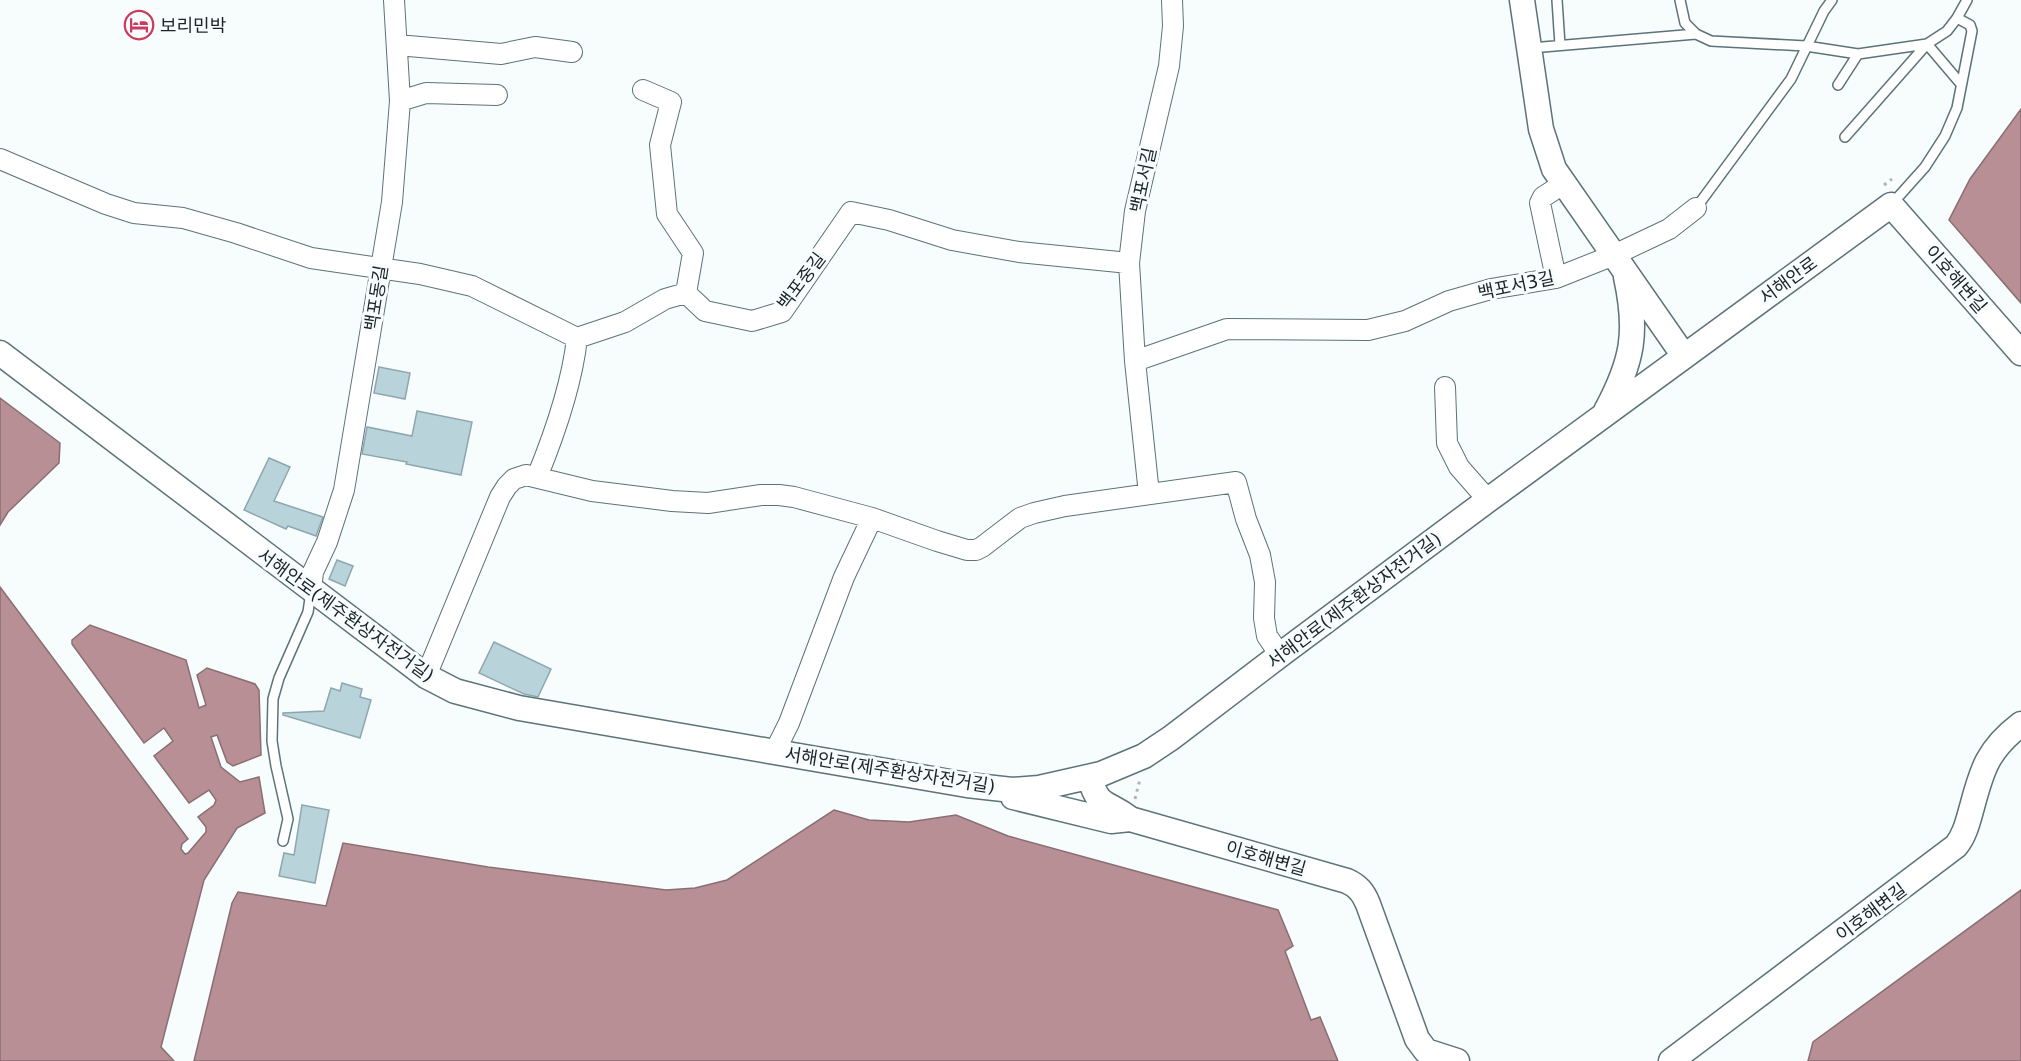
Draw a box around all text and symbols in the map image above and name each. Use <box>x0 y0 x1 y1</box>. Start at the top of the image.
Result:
hotel icon: 보리민박 <box>123 9 155 41</box>
place label: 보리민박 <box>160 15 226 36</box>
street label: 백포서길 <box>1126 145 1160 215</box>
street label: 이호해변길 <box>1921 241 1991 317</box>
street label: 백포중길 <box>773 248 829 314</box>
street label: 서해안로 <box>1755 252 1821 308</box>
street label: 백포동길 <box>360 264 392 332</box>
street label: 백포서3길 <box>1476 267 1556 303</box>
street label: 서해안로(제주환상자전거길) <box>1263 528 1445 672</box>
street label: 서해안로(제주환상자전거길) <box>254 544 438 686</box>
street label: 서해안로(제주환상자전거길) <box>783 743 997 797</box>
street label: 이호해변길 <box>1223 836 1309 880</box>
street label: 이호해변길 <box>1832 879 1910 945</box>

